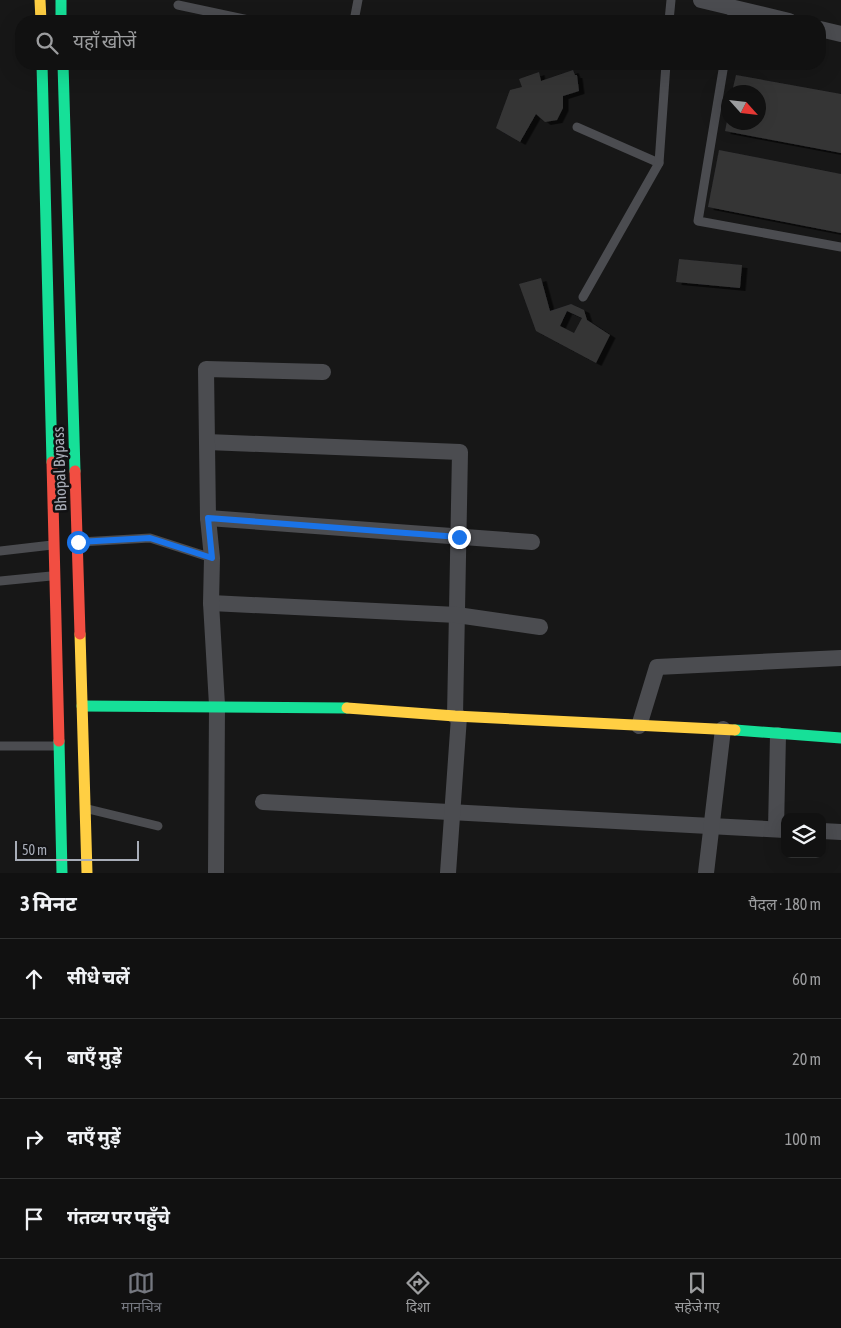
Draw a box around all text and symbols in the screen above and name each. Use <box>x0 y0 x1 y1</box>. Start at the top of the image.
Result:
search box <box>15 15 826 70</box>
icon: search <box>33 29 61 57</box>
text: यहाँ खोजें <box>73 30 136 52</box>
north arrow <box>721 85 766 130</box>
street label: Bhopal Bypass <box>49 426 70 512</box>
route end <box>448 526 471 549</box>
route start <box>67 531 90 554</box>
map controls <box>781 813 826 858</box>
button: layers <box>781 813 826 858</box>
scale bar <box>15 838 139 861</box>
text: 50 m <box>22 842 47 858</box>
text: 3 मिनट <box>20 891 77 915</box>
text: पैदल · 180 m <box>748 895 821 913</box>
icon: ahead <box>20 965 48 993</box>
text: सीधे चलें <box>67 966 130 988</box>
text: 60 m <box>792 970 821 988</box>
icon: left <box>20 1045 48 1073</box>
text: बाएँ मुड़ें <box>67 1046 122 1068</box>
text: 20 m <box>792 1050 821 1068</box>
icon: right <box>20 1125 48 1153</box>
text: दाएँ मुड़ें <box>67 1126 121 1148</box>
text: 100 m <box>785 1130 821 1148</box>
icon: arrive <box>20 1205 48 1233</box>
text: गंतव्य पर पहुँचे <box>67 1206 170 1228</box>
tab: मानचित्र <box>121 1269 161 1318</box>
tab: दिशा <box>404 1269 432 1318</box>
tab: सहेजे गए <box>675 1269 720 1318</box>

